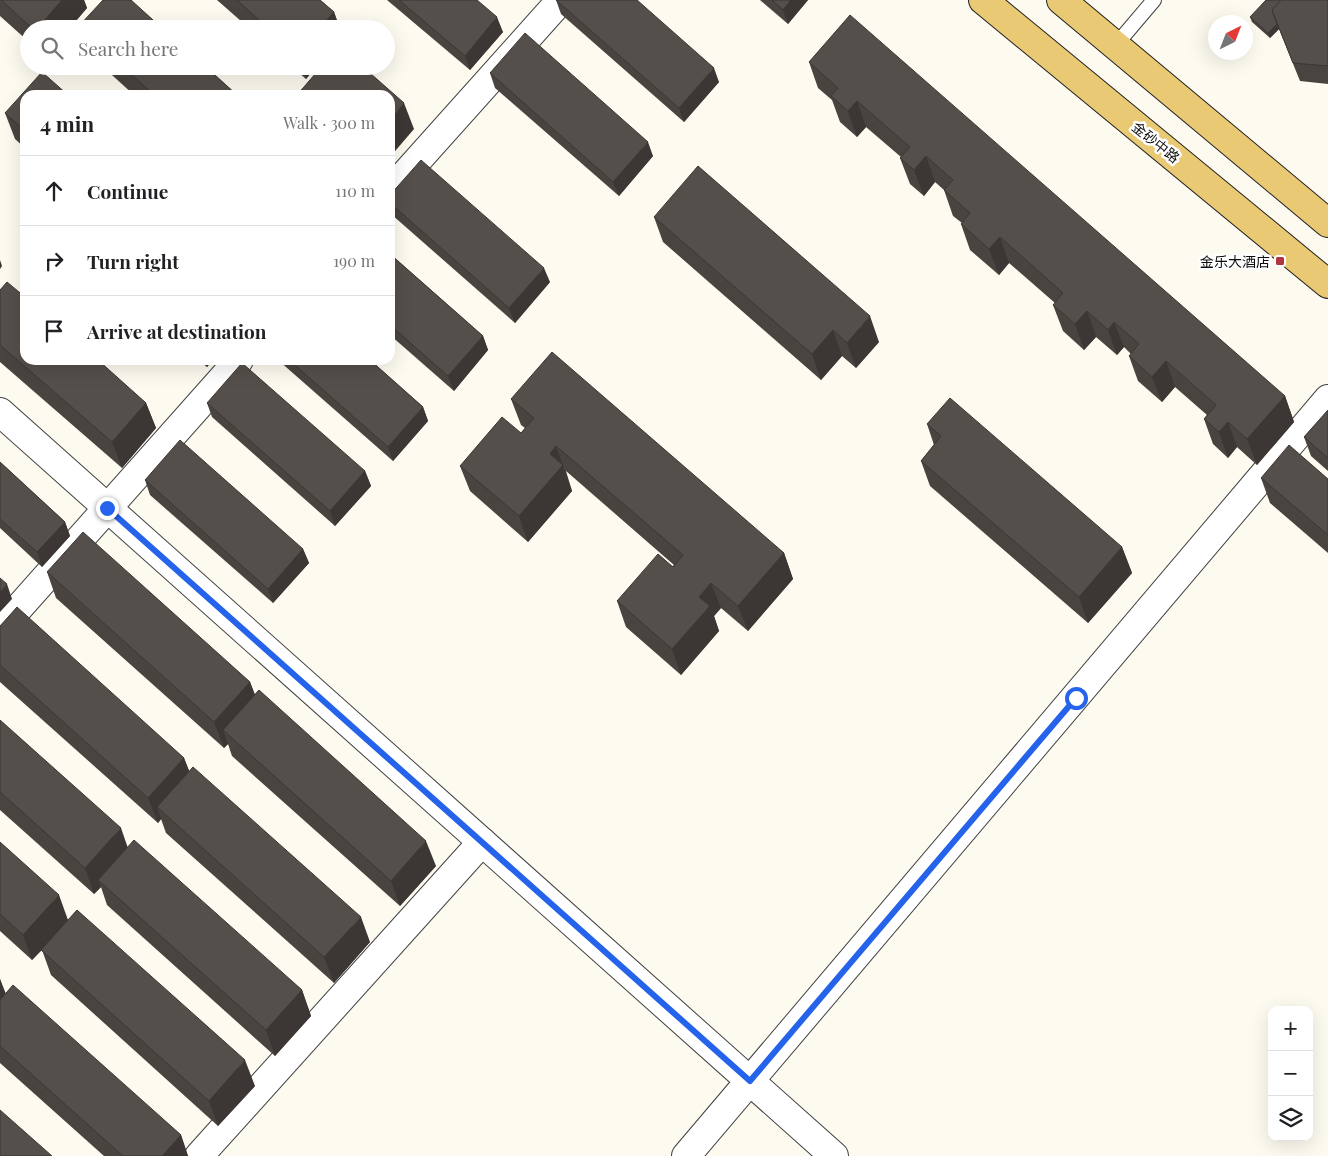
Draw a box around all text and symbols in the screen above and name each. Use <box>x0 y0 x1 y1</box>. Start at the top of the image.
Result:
north arrow <box>1208 15 1253 60</box>
search box <box>20 20 395 75</box>
icon: search <box>38 34 66 62</box>
text: Search here <box>78 35 178 61</box>
text: 4 min <box>40 109 94 137</box>
text: Walk · 300 m <box>283 112 375 133</box>
street label: 金砂中路 <box>1128 117 1184 167</box>
icon: ahead <box>40 177 68 205</box>
text: Continue <box>87 178 168 204</box>
text: 110 m <box>335 180 375 201</box>
icon: right <box>40 247 68 275</box>
text: Turn right <box>87 248 179 274</box>
text: 190 m <box>333 250 375 271</box>
place label: 金乐大酒店 <box>1200 252 1270 271</box>
marker: 金乐大酒店 <box>1274 255 1286 267</box>
icon: arrive <box>40 317 68 345</box>
text: Arrive at destination <box>87 318 267 344</box>
route end <box>96 497 119 520</box>
route start <box>1065 687 1088 710</box>
map controls <box>1268 1006 1313 1141</box>
button: + <box>1268 1006 1313 1051</box>
button: − <box>1268 1051 1313 1096</box>
button: layers <box>1268 1096 1313 1141</box>

